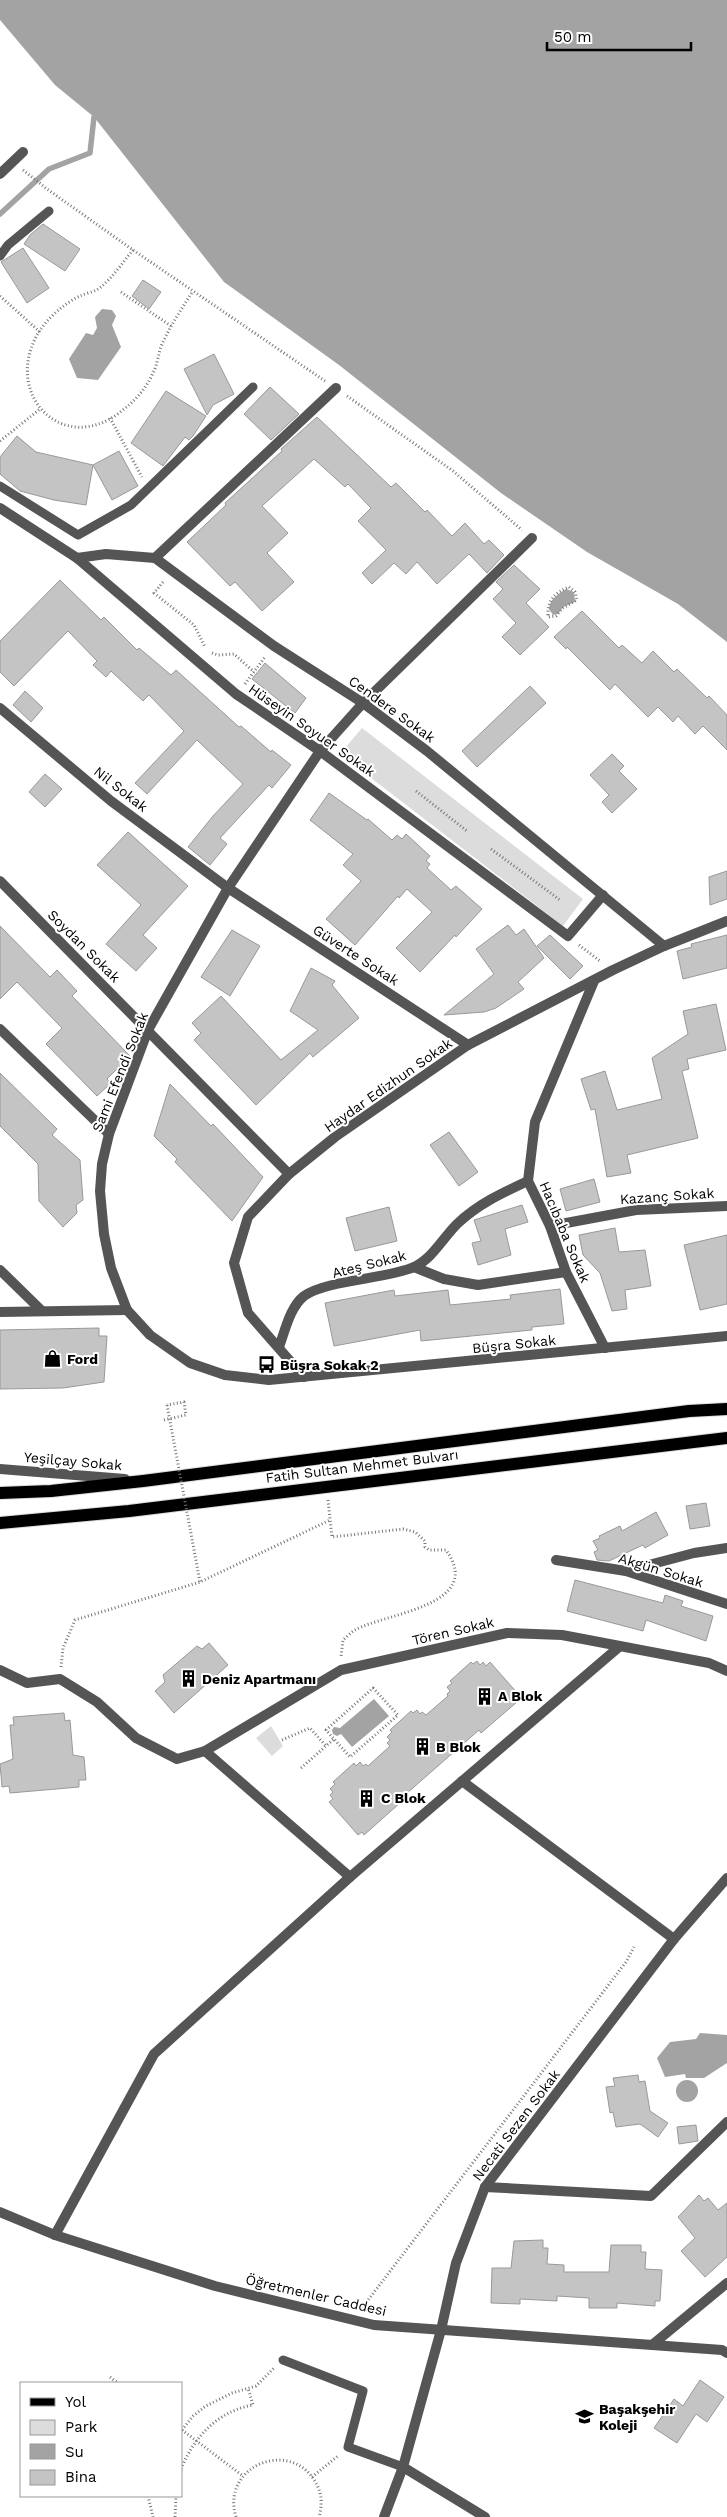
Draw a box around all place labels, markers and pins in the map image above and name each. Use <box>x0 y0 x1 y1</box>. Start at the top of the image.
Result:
shop icon: Ford <box>43 1349 63 1369</box>
place label: Ford <box>67 1351 98 1367</box>
bus stop icon: Büşra Sokak 2 <box>256 1355 276 1375</box>
place label: Büşra Sokak 2 <box>280 1357 379 1373</box>
building icon: Deniz Apartmanı <box>178 1669 198 1689</box>
place label: Deniz Apartmanı <box>202 1671 316 1687</box>
building icon: A Blok <box>474 1686 494 1706</box>
place label: A Blok <box>498 1688 543 1704</box>
building icon: B Blok <box>412 1737 432 1757</box>
place label: B Blok <box>436 1739 481 1755</box>
building icon: C Blok <box>357 1788 377 1808</box>
place label: C Blok <box>381 1790 426 1806</box>
place label: Başakşehir Koleji <box>599 2401 675 2433</box>
school or university icon: Başakşehir Koleji <box>575 2407 595 2427</box>

